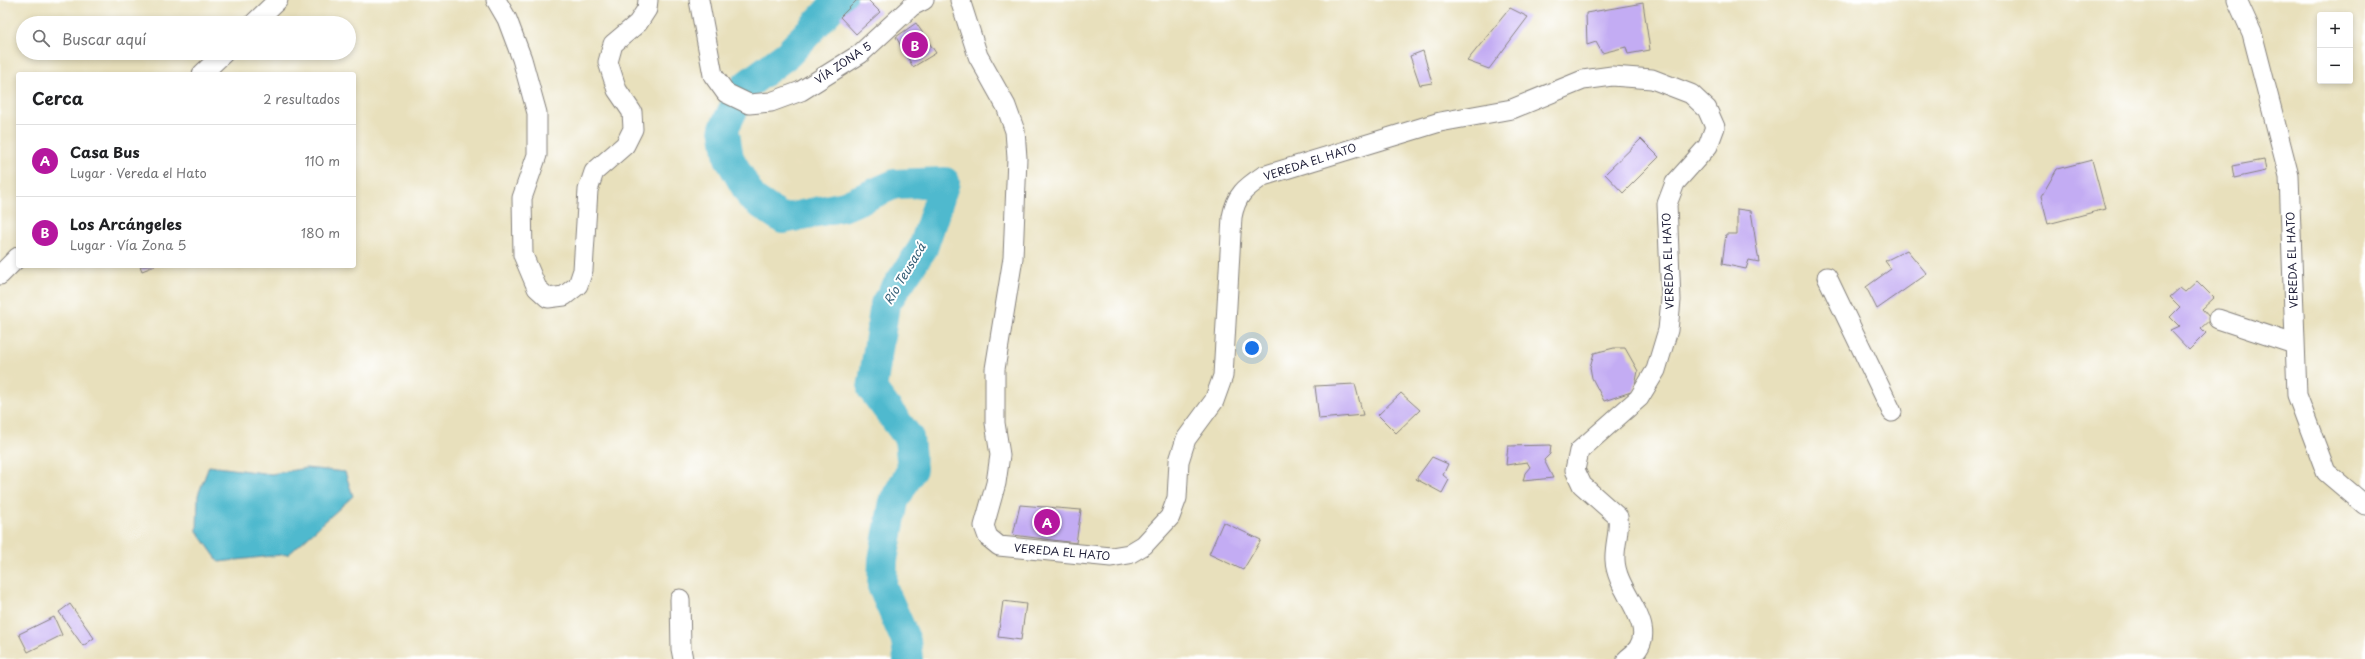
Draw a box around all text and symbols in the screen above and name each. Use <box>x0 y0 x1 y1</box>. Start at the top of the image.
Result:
map controls <box>2317 12 2353 84</box>
button: + <box>2317 12 2353 48</box>
search box <box>16 16 356 60</box>
icon: search <box>30 27 52 49</box>
text: Buscar aquí <box>62 27 146 50</box>
pin: B <box>902 30 928 60</box>
street label: VÍA ZONA 5 <box>811 37 875 88</box>
button: − <box>2317 48 2353 84</box>
text: Cerca <box>32 85 83 111</box>
text: 2 resultados <box>263 89 340 108</box>
street label: VEREDA EL HATO <box>1261 138 1359 185</box>
text: Casa Bus <box>70 140 140 163</box>
text: A <box>40 151 50 170</box>
text: 110 m <box>305 151 340 170</box>
text: Lugar · Vereda el Hato <box>70 163 207 182</box>
street label: VEREDA EL HATO <box>2281 211 2302 309</box>
text: Los Arcángeles <box>70 212 182 235</box>
street label: VEREDA EL HATO <box>1657 212 1678 310</box>
text: B <box>41 223 49 242</box>
text: 180 m <box>301 223 340 242</box>
text: Lugar · Vía Zona 5 <box>70 235 186 254</box>
water label: Río Teusacá <box>879 238 930 308</box>
your location <box>1242 338 1262 358</box>
pin: A <box>1034 507 1060 537</box>
street label: VEREDA EL HATO <box>1013 539 1111 564</box>

